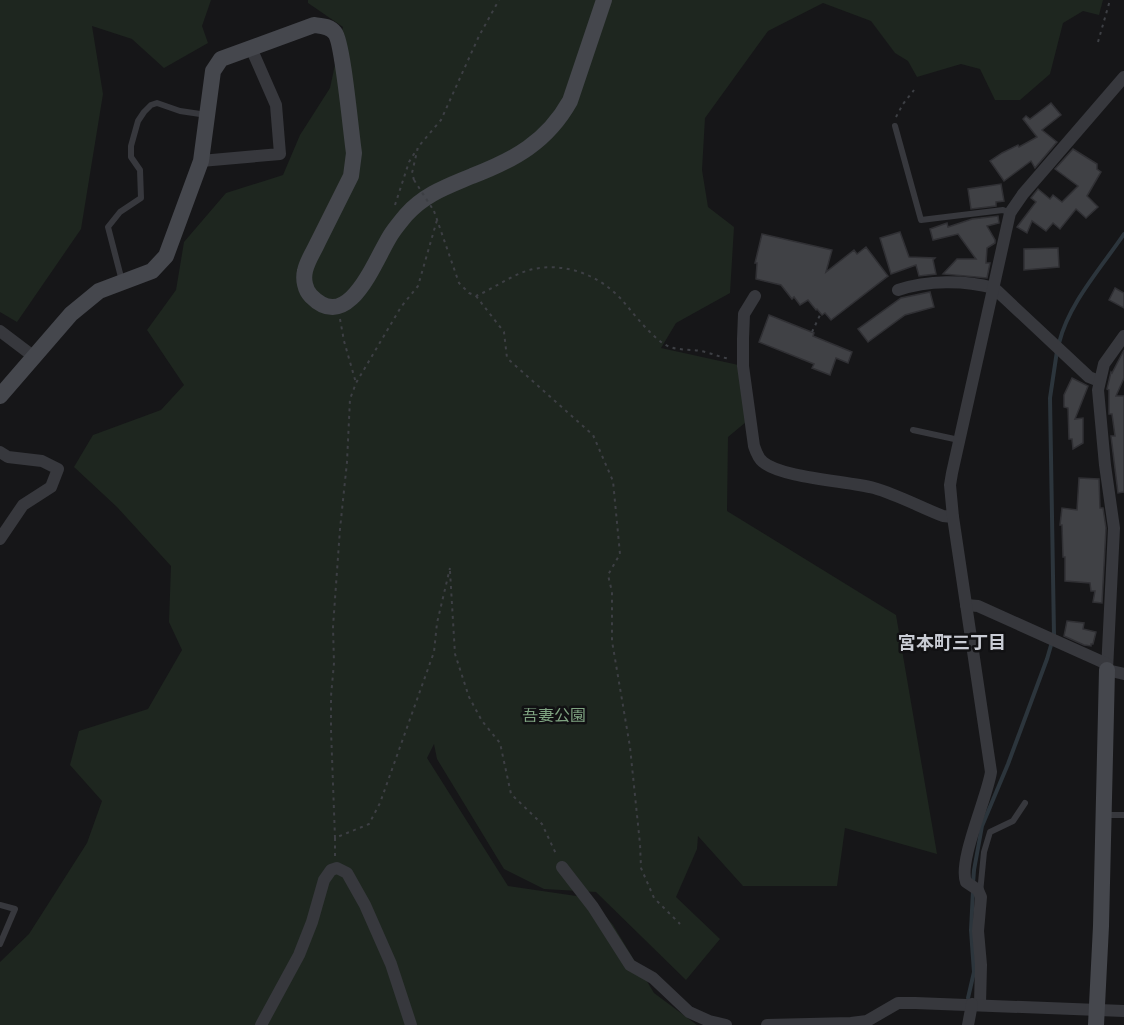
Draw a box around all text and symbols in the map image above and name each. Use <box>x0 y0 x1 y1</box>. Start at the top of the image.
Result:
district label: 宮本町三丁目 <box>898 630 1006 654</box>
park label: 吾妻公園 <box>522 704 586 726</box>

